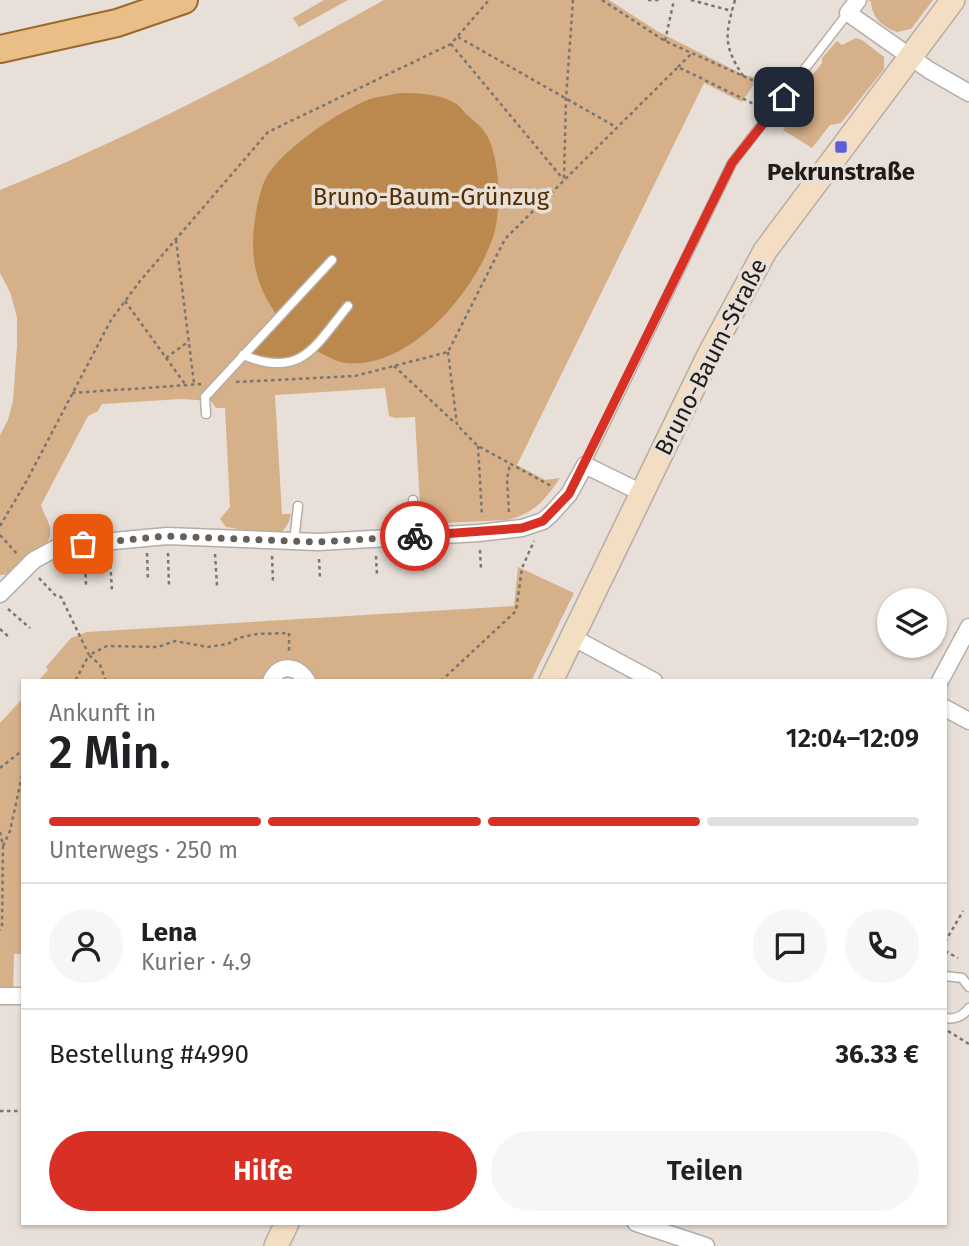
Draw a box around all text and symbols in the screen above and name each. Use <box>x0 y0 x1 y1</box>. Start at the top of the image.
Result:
pin <box>754 67 814 127</box>
icon: home <box>765 78 803 116</box>
marker: Pekrunstraße <box>833 139 849 155</box>
place label: Pekrunstraße <box>767 158 915 186</box>
park label: Bruno-Baum-Grünzug <box>313 183 550 211</box>
street label: Bruno-Baum-Straße <box>649 254 773 460</box>
courier <box>380 501 450 571</box>
pin <box>53 514 113 574</box>
icon: bike <box>396 517 434 555</box>
icon: bag <box>64 525 102 563</box>
map controls <box>877 588 947 658</box>
button: layers <box>877 588 947 658</box>
text: Ankunft in <box>49 699 156 727</box>
text: 12:04–12:09 <box>786 723 919 754</box>
text: 2 Min. <box>49 725 171 780</box>
text: Unterwegs · 250 m <box>49 836 238 864</box>
button: person <box>49 909 123 983</box>
button: chat <box>753 909 827 983</box>
button: phone <box>845 909 919 983</box>
text: Lena <box>141 917 197 948</box>
text: Kurier · 4.9 <box>141 948 251 976</box>
text: Bestellung #4990 <box>49 1039 249 1070</box>
text: 36.33 € <box>836 1039 919 1070</box>
button: Hilfe <box>49 1131 477 1211</box>
button: Teilen <box>491 1131 919 1211</box>

